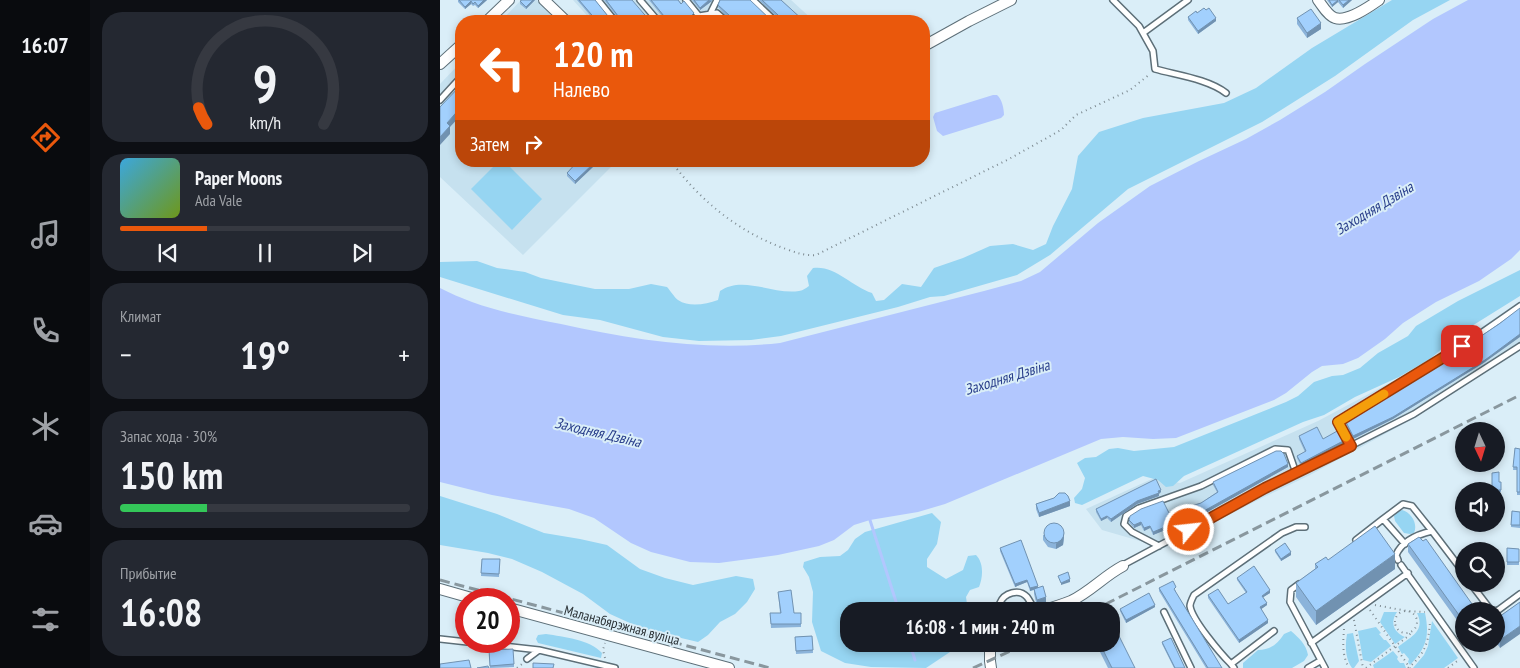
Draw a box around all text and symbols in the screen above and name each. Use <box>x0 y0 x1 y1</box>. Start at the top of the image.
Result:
text: 16:07 <box>21 31 69 59</box>
text: 120 m <box>553 31 634 77</box>
icon: left <box>470 35 535 100</box>
text: 9 <box>253 50 277 117</box>
text: Налево <box>553 75 610 103</box>
text: km/h <box>249 111 281 134</box>
icon: directions <box>28 120 63 155</box>
icon: right <box>519 130 547 158</box>
text: Затем <box>470 132 509 156</box>
text: Paper Moons <box>195 166 282 190</box>
water label: Заходняя Дзвіна <box>1331 177 1417 239</box>
text: Ada Vale <box>195 190 242 210</box>
icon: music <box>28 217 63 252</box>
icon: previous <box>154 239 182 267</box>
icon: pause <box>251 239 279 267</box>
icon: next <box>348 239 376 267</box>
text: Климат <box>120 306 161 326</box>
icon: phone <box>28 313 63 348</box>
pin <box>1441 325 1483 367</box>
text: 19° <box>240 330 290 379</box>
icon: arrive <box>1448 332 1476 360</box>
text: − <box>120 336 132 373</box>
text: + <box>398 336 410 373</box>
water label: Заходняя Дзвіна <box>962 355 1053 399</box>
icon: climate <box>28 409 63 444</box>
water label: Заходняя Дзвіна <box>553 413 644 451</box>
north arrow <box>1455 422 1505 472</box>
map controls <box>1455 422 1505 652</box>
text: Запас хода · 30% <box>120 426 217 446</box>
text: 150 km <box>120 450 223 499</box>
button: sound <box>1455 482 1505 532</box>
position arrow <box>1162 503 1214 555</box>
icon: car <box>28 506 63 541</box>
button: search <box>1455 542 1505 592</box>
text: Прибытие <box>120 563 177 583</box>
text: 16:08 <box>120 587 202 636</box>
speed limit sign: 20 <box>455 588 520 653</box>
street label: Маланабярэжная вуліца <box>562 601 682 649</box>
icon: filters <box>28 602 63 637</box>
button: layers <box>1455 602 1505 652</box>
text: 16:08 · 1 мин · 240 m <box>906 615 1054 639</box>

